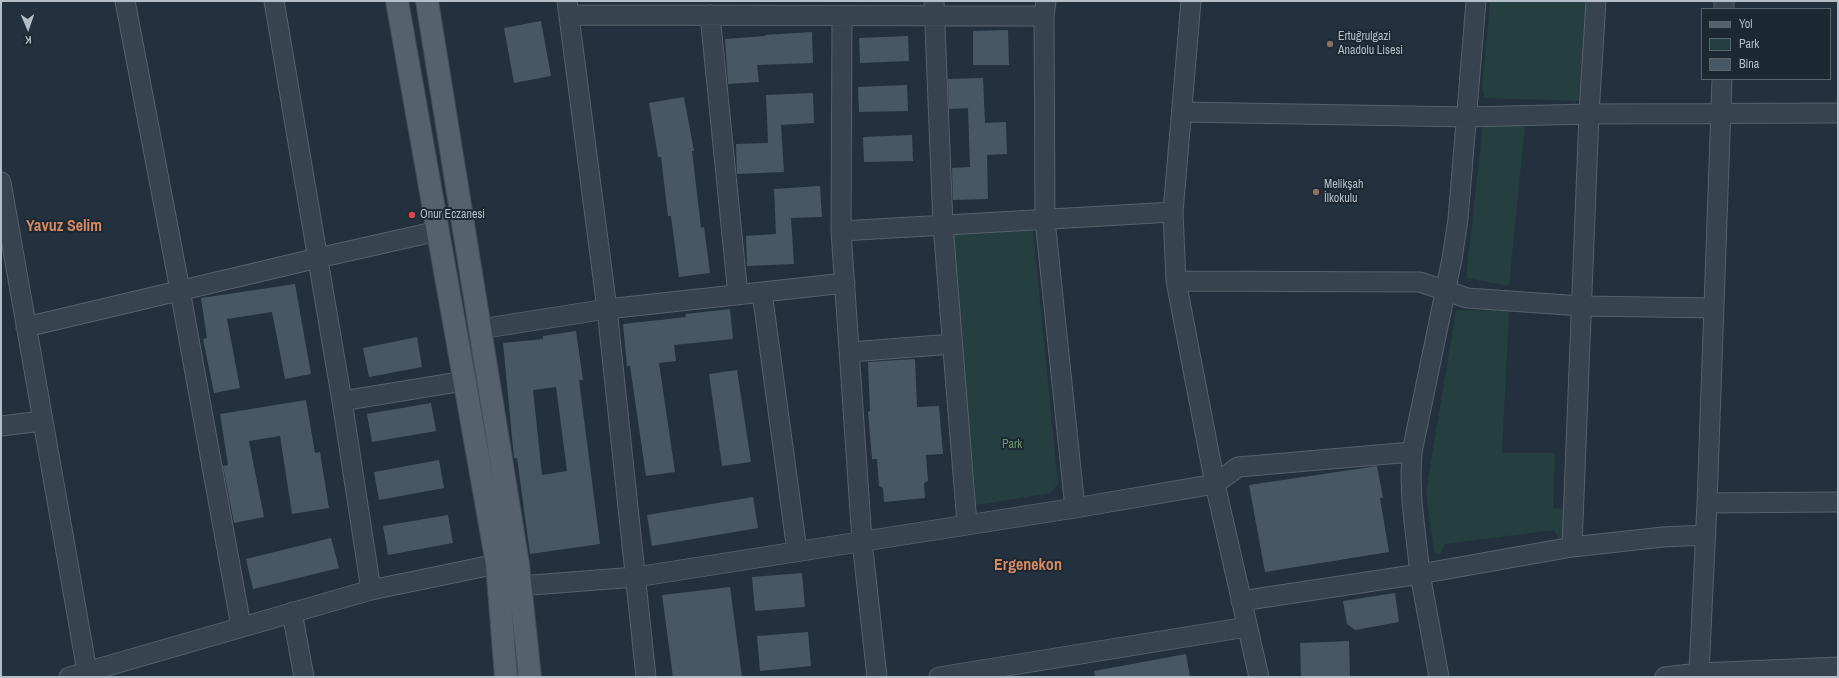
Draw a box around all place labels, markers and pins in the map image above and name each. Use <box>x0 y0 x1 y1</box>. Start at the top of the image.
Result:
place label: Ertuğrulgazi Anadolu Lisesi <box>1338 30 1403 58</box>
marker: Ertuğrulgazi Anadolu Lisesi <box>1325 39 1335 49</box>
place label: Melikşah İlkokulu <box>1324 178 1363 206</box>
marker: Melikşah İlkokulu <box>1311 187 1321 197</box>
place label: Onur Eczanesi <box>420 208 485 222</box>
marker: Onur Eczanesi <box>407 210 417 220</box>

